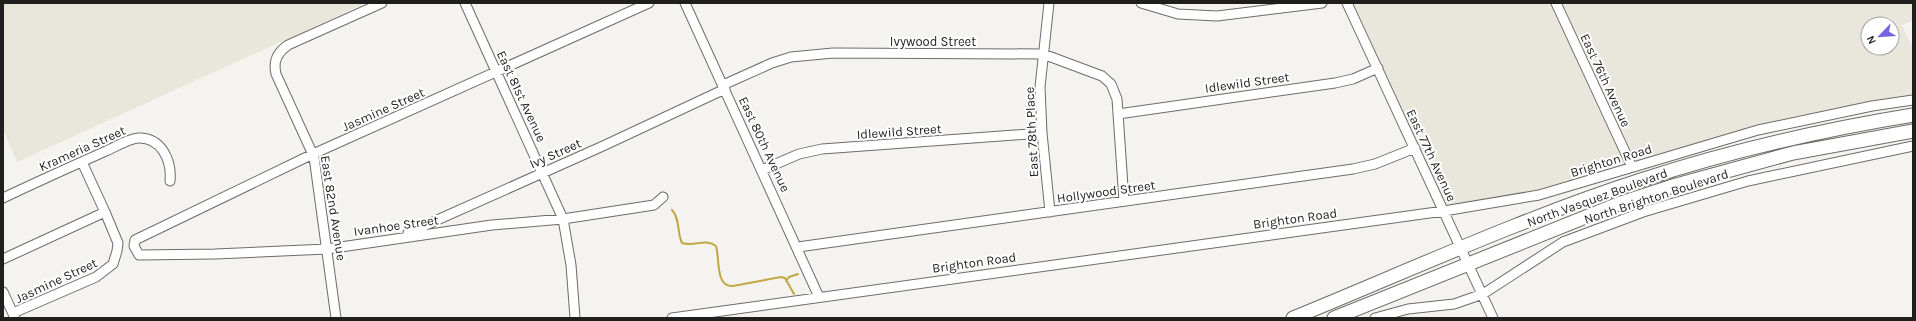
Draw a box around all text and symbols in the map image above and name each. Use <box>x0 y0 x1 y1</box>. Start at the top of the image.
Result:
north arrow <box>1860 16 1900 56</box>
street label: East 76th Avenue <box>1577 31 1634 130</box>
street label: Ivywood Street <box>890 34 976 49</box>
text: N <box>1864 34 1879 46</box>
street label: East 81st Avenue <box>494 48 549 145</box>
street label: Idlewild Street <box>1204 69 1290 96</box>
street label: Jasmine Street <box>340 85 427 134</box>
street label: East 78th Place <box>1022 86 1041 178</box>
street label: East 80th Avenue <box>736 94 793 195</box>
street label: East 77th Avenue <box>1404 107 1460 204</box>
street label: Idlewild Street <box>856 121 942 142</box>
street label: Krameria Street <box>37 123 128 174</box>
street label: Ivy Street <box>527 135 583 171</box>
street label: Brighton Road <box>1568 141 1654 180</box>
street label: East 82nd Avenue <box>318 154 349 262</box>
street label: North Vasquez Boulevard <box>1525 165 1670 231</box>
street label: North Brighton Boulevard <box>1582 166 1730 227</box>
street label: Hollywood Street <box>1056 177 1156 206</box>
street label: Brighton Road <box>1252 205 1338 232</box>
street label: Ivanhoe Street <box>353 212 440 239</box>
street label: Brighton Road <box>931 249 1017 276</box>
street label: Jasmine Street <box>13 255 100 306</box>

